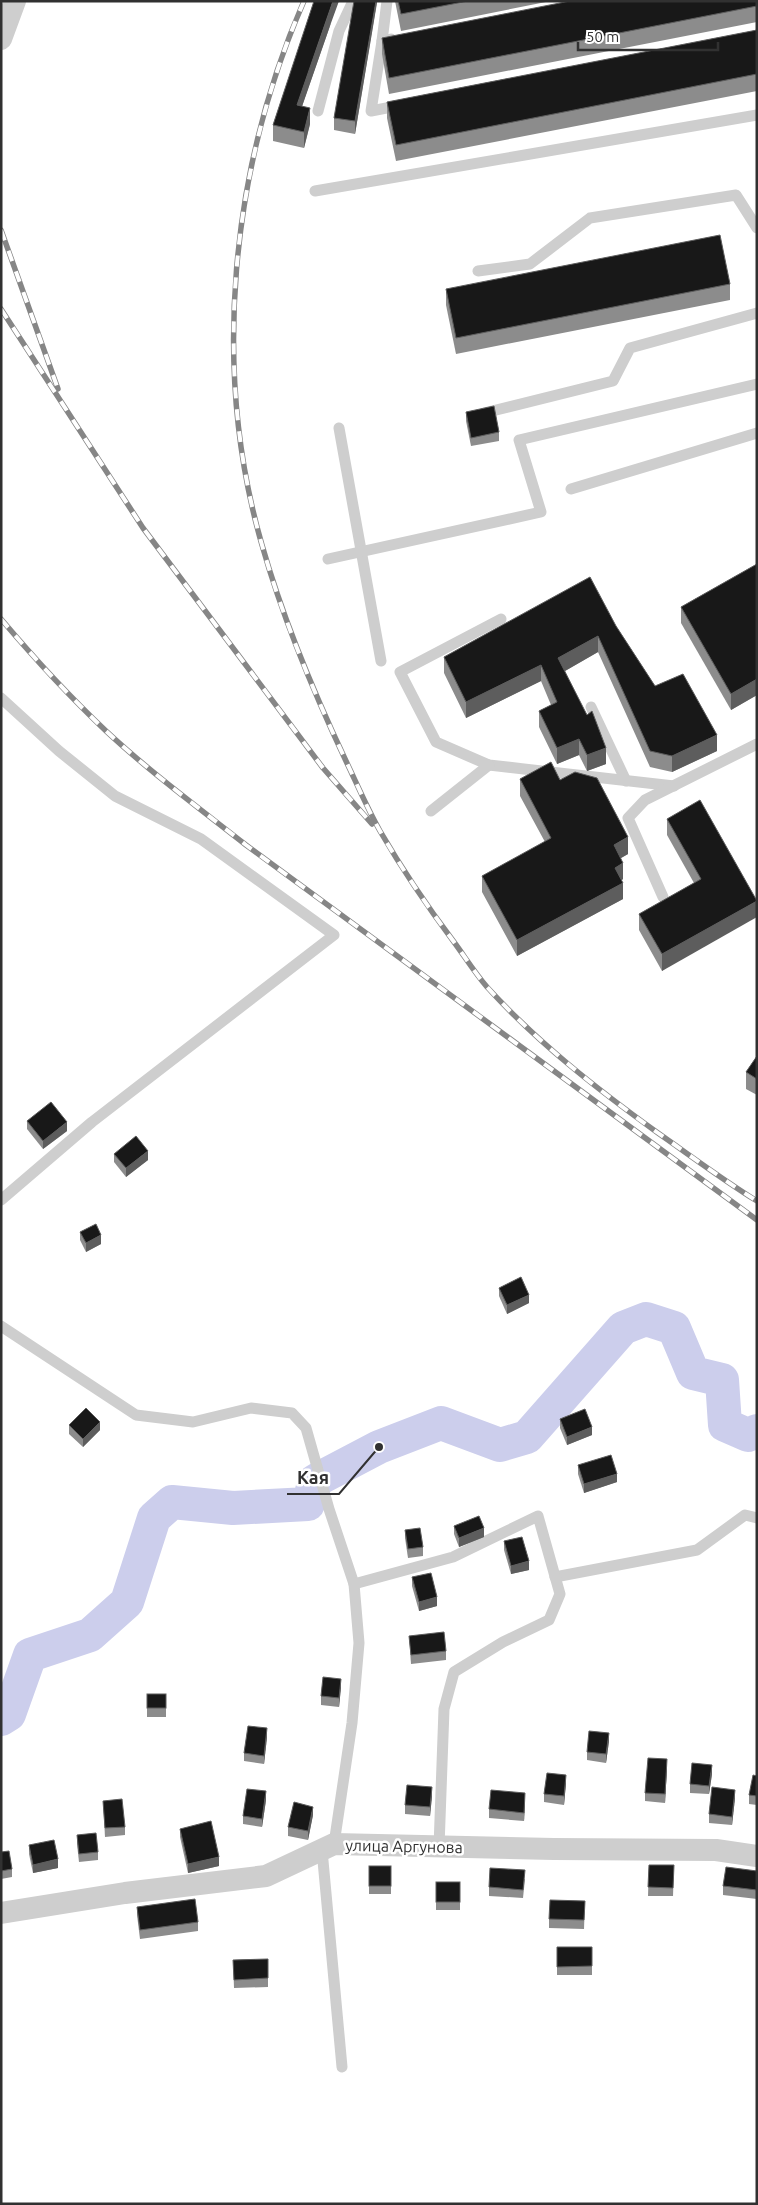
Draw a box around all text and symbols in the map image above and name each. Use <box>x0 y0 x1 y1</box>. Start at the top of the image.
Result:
scale bar <box>578 20 718 52</box>
text: 50 m <box>586 28 619 45</box>
callout: Кая <box>287 1461 339 1494</box>
text: Кая <box>297 1467 329 1487</box>
street label: улица Аргунова <box>345 1836 463 1856</box>

